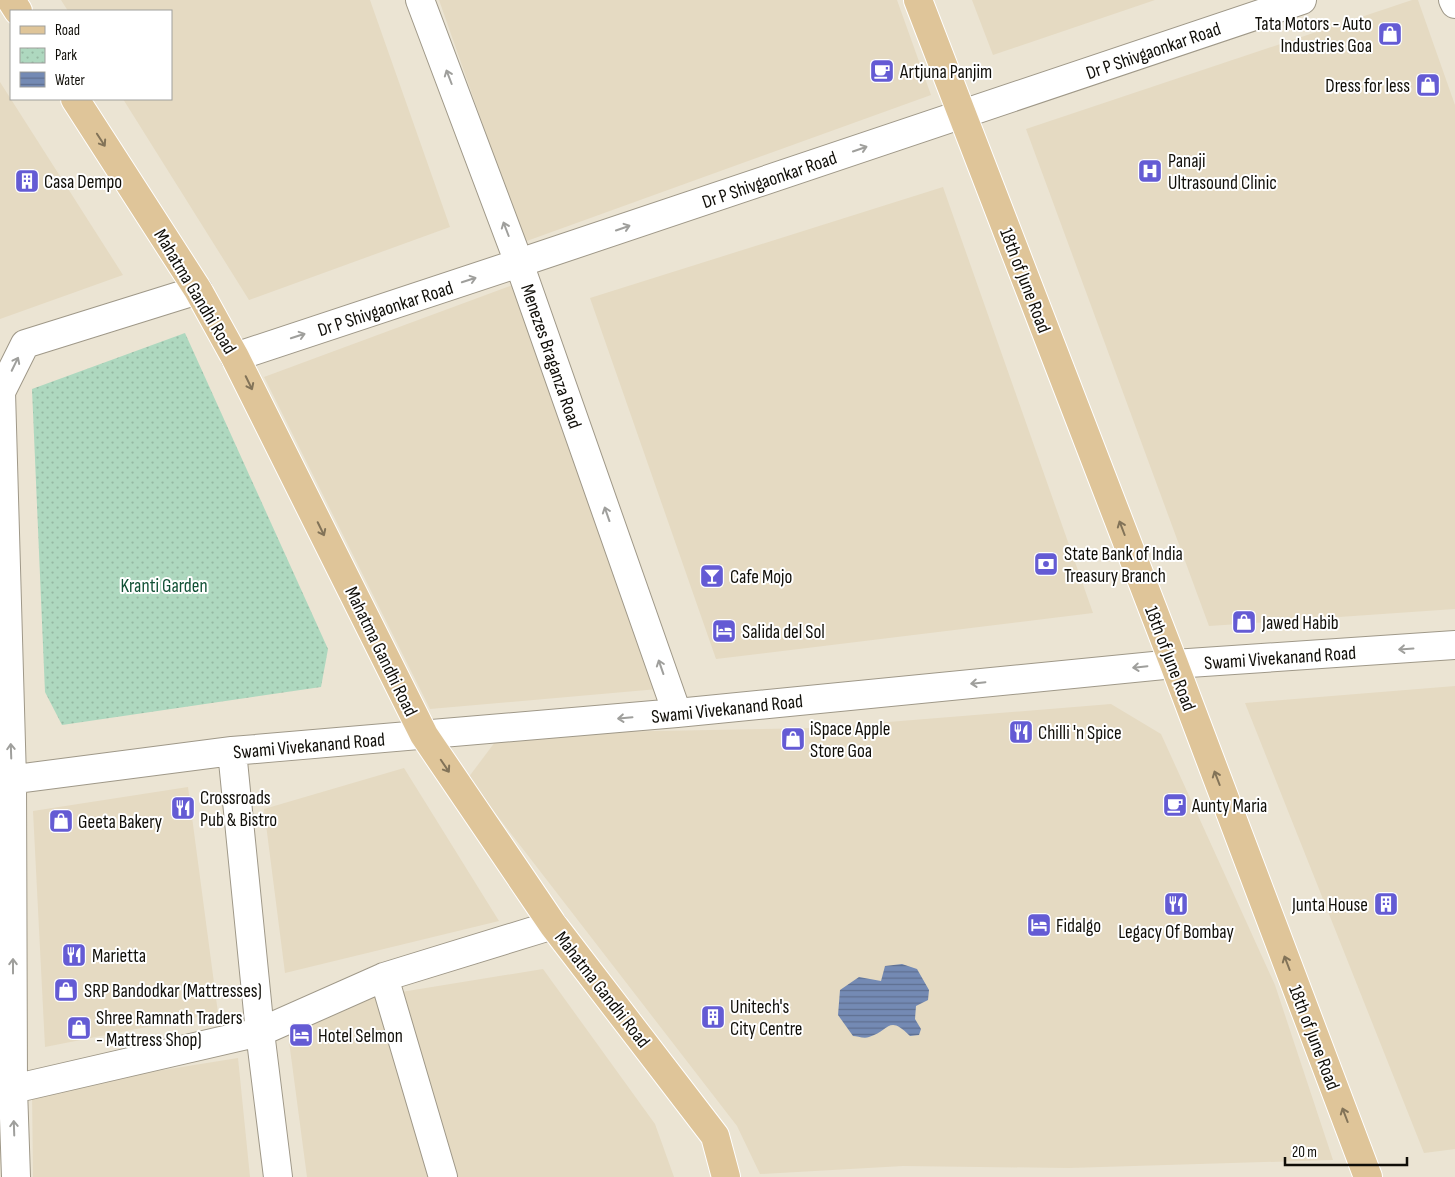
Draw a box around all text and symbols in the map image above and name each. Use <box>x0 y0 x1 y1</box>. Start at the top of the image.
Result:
legend <box>10 10 172 100</box>
place label: Tata Motors - Auto Industries Goa <box>1255 13 1372 58</box>
street label: Dr P Shivgaonkar Road <box>1083 18 1224 85</box>
text: Road <box>55 21 80 40</box>
shop icon: Tata Motors - Auto Industries Goa <box>1377 21 1403 47</box>
text: Park <box>55 46 77 65</box>
cafe icon: Artjuna Panjim <box>869 58 895 84</box>
place label: Artjuna Panjim <box>899 61 992 84</box>
one-way arrow <box>444 70 453 85</box>
text: Water <box>55 71 86 90</box>
shop icon: Dress for less <box>1415 72 1441 98</box>
place label: Dress for less <box>1325 75 1410 98</box>
one-way arrow <box>96 132 106 146</box>
one-way arrow <box>852 143 868 153</box>
street label: Dr P Shivgaonkar Road <box>699 147 840 214</box>
place label: Panaji Ultrasound Clinic <box>1168 150 1277 195</box>
hospital icon: Panaji Ultrasound Clinic <box>1137 158 1163 184</box>
building icon: Casa Dempo <box>14 168 40 194</box>
place label: Casa Dempo <box>44 171 122 194</box>
one-way arrow <box>501 222 510 237</box>
one-way arrow <box>615 223 631 233</box>
street label: Mahatma Gandhi Road <box>148 225 241 358</box>
street label: 18th of June Road <box>994 225 1055 336</box>
one-way arrow <box>461 275 476 284</box>
street label: Dr P Shivgaonkar Road <box>315 277 456 342</box>
street label: Menezes Braganza Road <box>515 281 586 432</box>
one-way arrow <box>290 331 306 340</box>
one-way arrow <box>11 357 20 372</box>
one-way arrow <box>244 376 254 391</box>
one-way arrow <box>602 507 611 522</box>
one-way arrow <box>317 521 326 536</box>
one-way arrow <box>1116 521 1125 536</box>
place label: State Bank of India Treasury Branch <box>1064 543 1183 588</box>
bank icon: State Bank of India Treasury Branch <box>1033 551 1059 577</box>
bar icon: Cafe Mojo <box>699 563 725 589</box>
place label: Cafe Mojo <box>730 566 792 589</box>
park label: Kranti Garden <box>120 575 208 598</box>
street label: Mahatma Gandhi Road <box>339 583 422 720</box>
street label: 18th of June Road <box>1139 603 1200 714</box>
shop icon: Jawed Habib <box>1231 609 1257 635</box>
place label: Jawed Habib <box>1261 612 1339 635</box>
hotel icon: Salida del Sol <box>711 618 737 644</box>
place label: Salida del Sol <box>742 621 825 644</box>
street label: Swami Vivekanand Road <box>1203 642 1357 675</box>
one-way arrow <box>1399 644 1415 653</box>
one-way arrow <box>656 660 665 676</box>
one-way arrow <box>1132 663 1148 672</box>
one-way arrow <box>970 679 986 688</box>
street label: Swami Vivekanand Road <box>650 690 804 729</box>
one-way arrow <box>617 713 633 723</box>
place label: iSpace Apple Store Goa <box>810 718 890 763</box>
restaurant icon: Chilli 'n Spice <box>1008 719 1034 745</box>
place label: Chilli 'n Spice <box>1038 722 1122 745</box>
shop icon: iSpace Apple Store Goa <box>780 726 806 752</box>
street label: Swami Vivekanand Road <box>232 728 386 765</box>
one-way arrow <box>7 743 16 759</box>
one-way arrow <box>440 758 450 772</box>
one-way arrow <box>1212 771 1221 786</box>
place label: Crossroads Pub & Bistro <box>200 787 277 832</box>
cafe icon: Aunty Maria <box>1162 792 1188 818</box>
restaurant icon: Crossroads Pub & Bistro <box>170 795 196 821</box>
place label: Aunty Maria <box>1191 795 1267 818</box>
shop icon: Geeta Bakery <box>48 808 74 834</box>
place label: Geeta Bakery <box>78 811 163 834</box>
restaurant icon: Legacy Of Bombay <box>1163 891 1189 917</box>
building icon: Junta House <box>1373 891 1399 917</box>
place label: Junta House <box>1291 894 1368 917</box>
hotel icon: Fidalgo <box>1026 912 1052 938</box>
place label: Fidalgo <box>1056 915 1101 938</box>
place label: Legacy Of Bombay <box>1118 921 1235 944</box>
street label: Mahatma Gandhi Road <box>549 927 654 1053</box>
restaurant icon: Marietta <box>61 942 87 968</box>
place label: Marietta <box>92 945 146 968</box>
one-way arrow <box>1282 956 1291 971</box>
one-way arrow <box>8 958 18 974</box>
shop icon: SRP Bandodkar (Mattresses) <box>53 977 79 1003</box>
place label: SRP Bandodkar (Mattresses) <box>84 980 262 1003</box>
street label: 18th of June Road <box>1283 982 1344 1093</box>
place label: Unitech's City Centre <box>730 996 802 1041</box>
building icon: Unitech's City Centre <box>700 1004 726 1030</box>
place label: Shree Ramnath Traders - Mattress Shop) <box>96 1007 243 1052</box>
shop icon: Shree Ramnath Traders - Mattress Shop) <box>66 1015 92 1041</box>
hotel icon: Hotel Selmon <box>288 1022 314 1048</box>
place label: Hotel Selmon <box>318 1025 403 1048</box>
one-way arrow <box>1340 1108 1349 1123</box>
one-way arrow <box>9 1121 19 1137</box>
scale bar <box>1285 1134 1408 1166</box>
text: 20 m <box>1292 1143 1317 1162</box>

